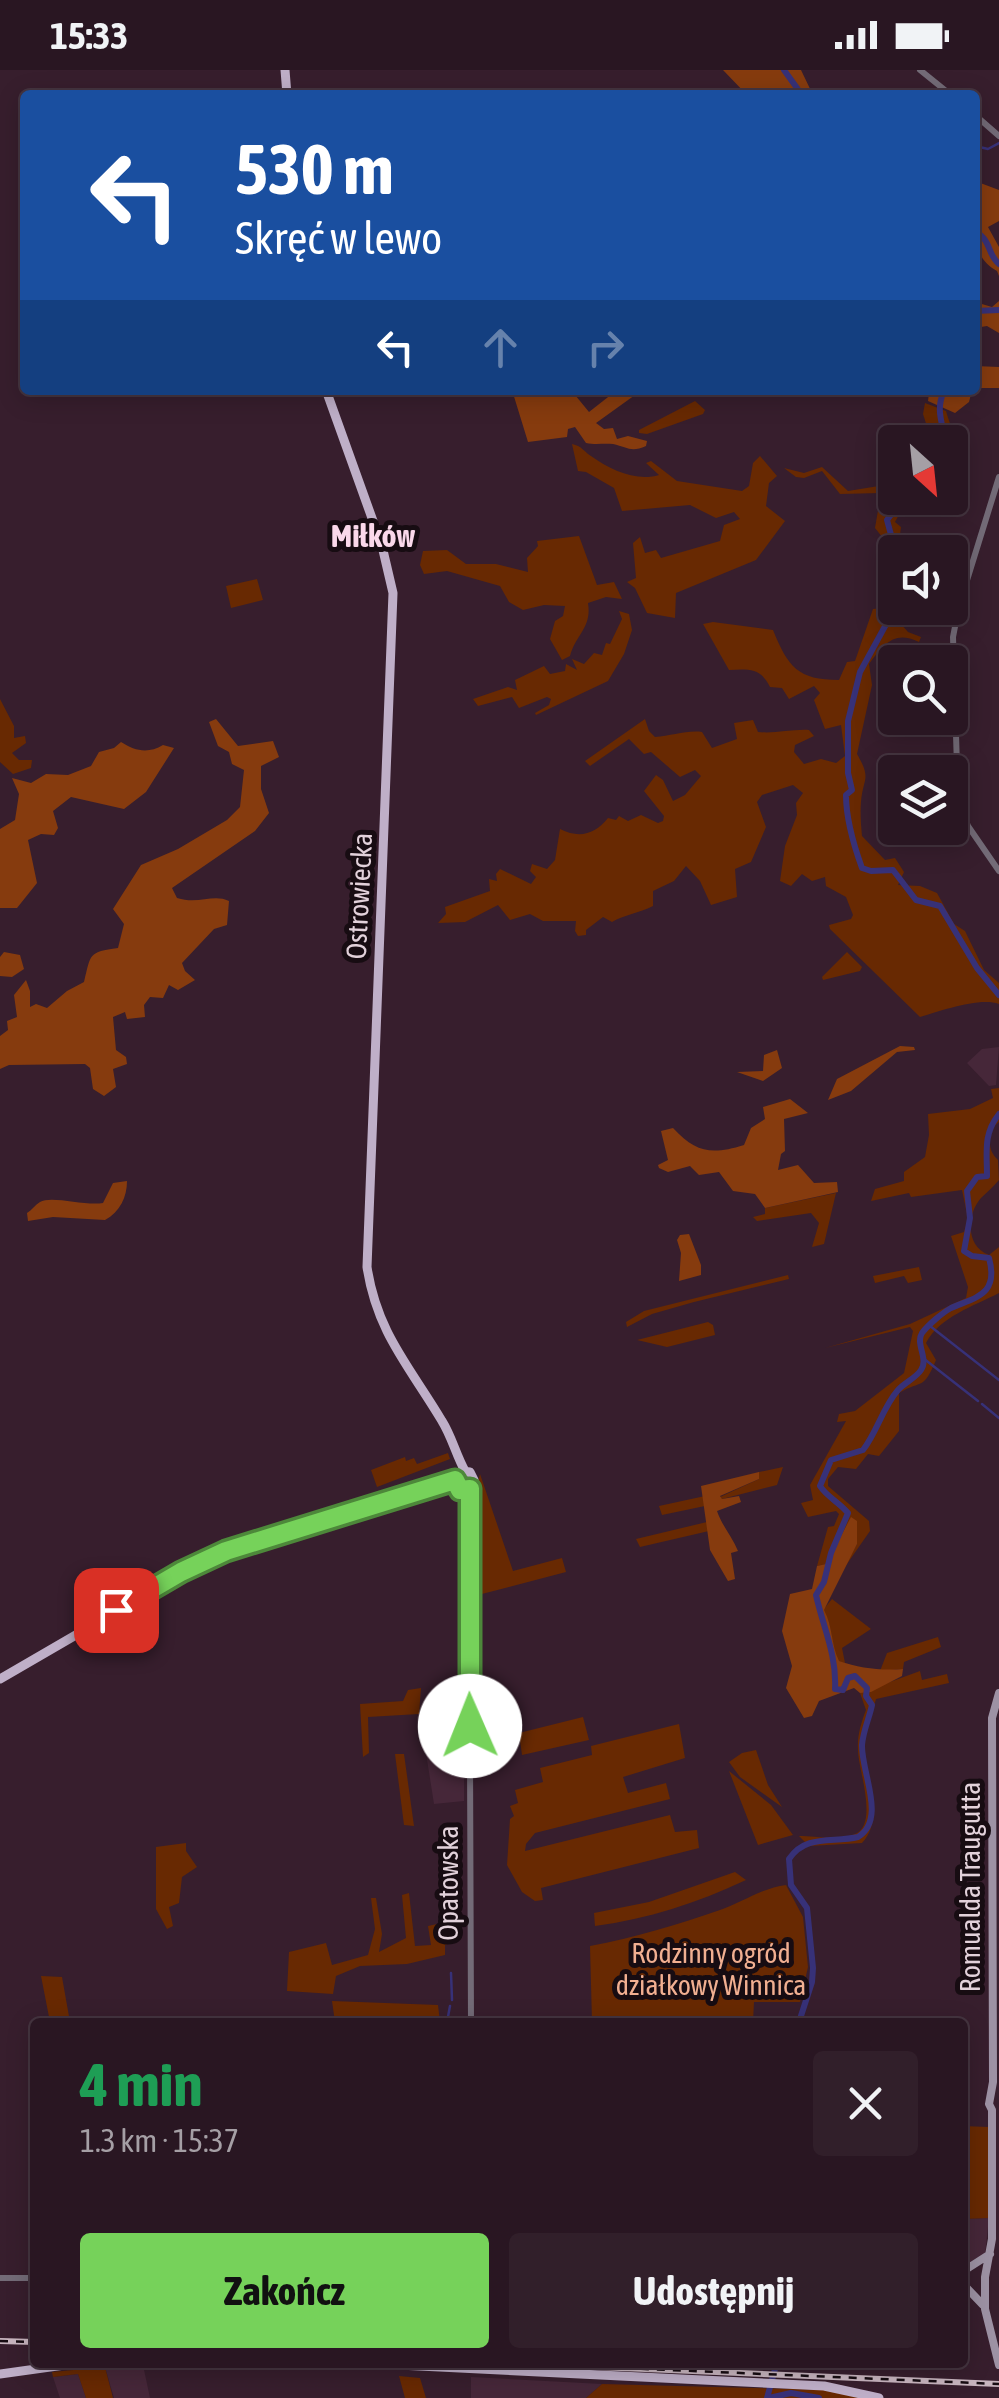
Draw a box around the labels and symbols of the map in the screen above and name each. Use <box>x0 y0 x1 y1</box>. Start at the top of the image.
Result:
north arrow <box>878 425 968 515</box>
district label: Miłków <box>331 517 415 554</box>
street label: Ostrowiecka <box>340 832 378 960</box>
pin <box>74 1568 159 1653</box>
position arrow <box>418 1674 522 1778</box>
street label: Romualda Traugutta <box>954 1782 986 1992</box>
street label: Opatowska <box>432 1825 464 1941</box>
park label: Rodzinny ogród działkowy Winnica <box>616 1937 806 2001</box>

